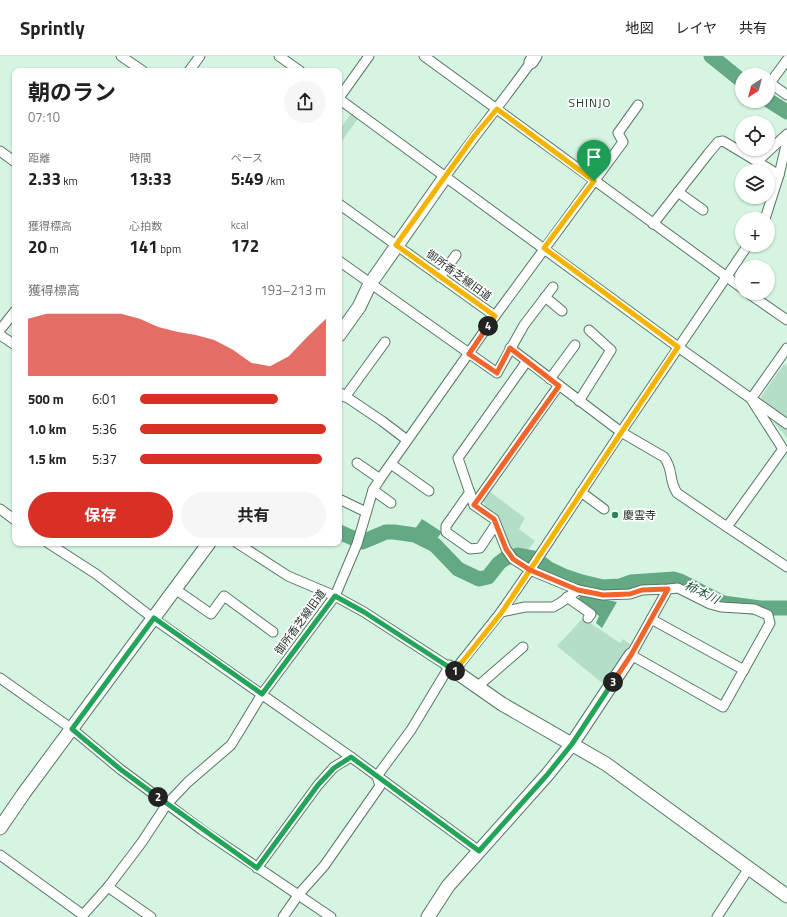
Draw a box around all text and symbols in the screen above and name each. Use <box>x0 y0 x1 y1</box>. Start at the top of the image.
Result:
text: Sprintly <box>20 13 85 42</box>
text: 地図 <box>625 17 653 38</box>
text: レイヤ <box>675 17 717 38</box>
text: 共有 <box>739 17 767 38</box>
north arrow <box>735 68 775 108</box>
map controls <box>735 68 775 300</box>
text: 朝のラン <box>28 75 116 109</box>
button: share <box>284 81 326 123</box>
district label: SHINJO <box>569 93 611 112</box>
text: 07:10 <box>28 107 60 127</box>
button: locate <box>735 116 775 156</box>
pin <box>577 140 611 181</box>
icon: arrive <box>583 146 605 168</box>
text: 距離 <box>28 150 50 166</box>
text: 時間 <box>129 150 151 166</box>
text: ペース <box>231 150 263 166</box>
button: layers <box>735 164 775 204</box>
text: 2.33 <box>28 166 61 192</box>
text: 13:33 <box>129 166 172 192</box>
text: 5:49 <box>231 166 264 192</box>
text: km <box>61 173 78 189</box>
text: /km <box>264 173 285 189</box>
button: + <box>735 212 775 252</box>
text: kcal <box>231 217 249 233</box>
text: 獲得標高 <box>28 218 72 234</box>
text: 心拍数 <box>129 218 162 234</box>
text: 172 <box>231 233 259 259</box>
text: 20 <box>28 234 47 260</box>
text: 141 <box>129 234 158 260</box>
text: m <box>47 241 59 257</box>
text: bpm <box>158 241 181 257</box>
street label: 御所香芝線旧道 <box>422 245 495 304</box>
button: − <box>735 260 775 300</box>
text: 獲得標高 <box>28 280 80 300</box>
text: 193–213 m <box>260 280 326 300</box>
pin: 4 <box>478 316 498 336</box>
text: 4 <box>485 318 491 334</box>
text: 500 m <box>28 389 64 409</box>
text: 6:01 <box>92 389 117 409</box>
text: 1.0 km <box>28 419 66 439</box>
text: 5:36 <box>92 419 117 439</box>
text: 1.5 km <box>28 449 66 469</box>
text: 5:37 <box>92 449 117 469</box>
button: 保存 <box>28 492 173 538</box>
button: 共有 <box>181 492 326 538</box>
place label: 慶雲寺 <box>623 507 656 523</box>
marker: 慶雲寺 <box>610 510 620 520</box>
water label: 柿本川 <box>682 576 724 609</box>
street label: 御所香芝線旧道 <box>270 586 329 659</box>
pin: 1 <box>445 661 465 681</box>
text: 1 <box>452 663 458 679</box>
pin: 3 <box>603 672 623 692</box>
text: 3 <box>610 674 616 690</box>
pin: 2 <box>148 787 168 807</box>
text: 2 <box>155 789 161 805</box>

